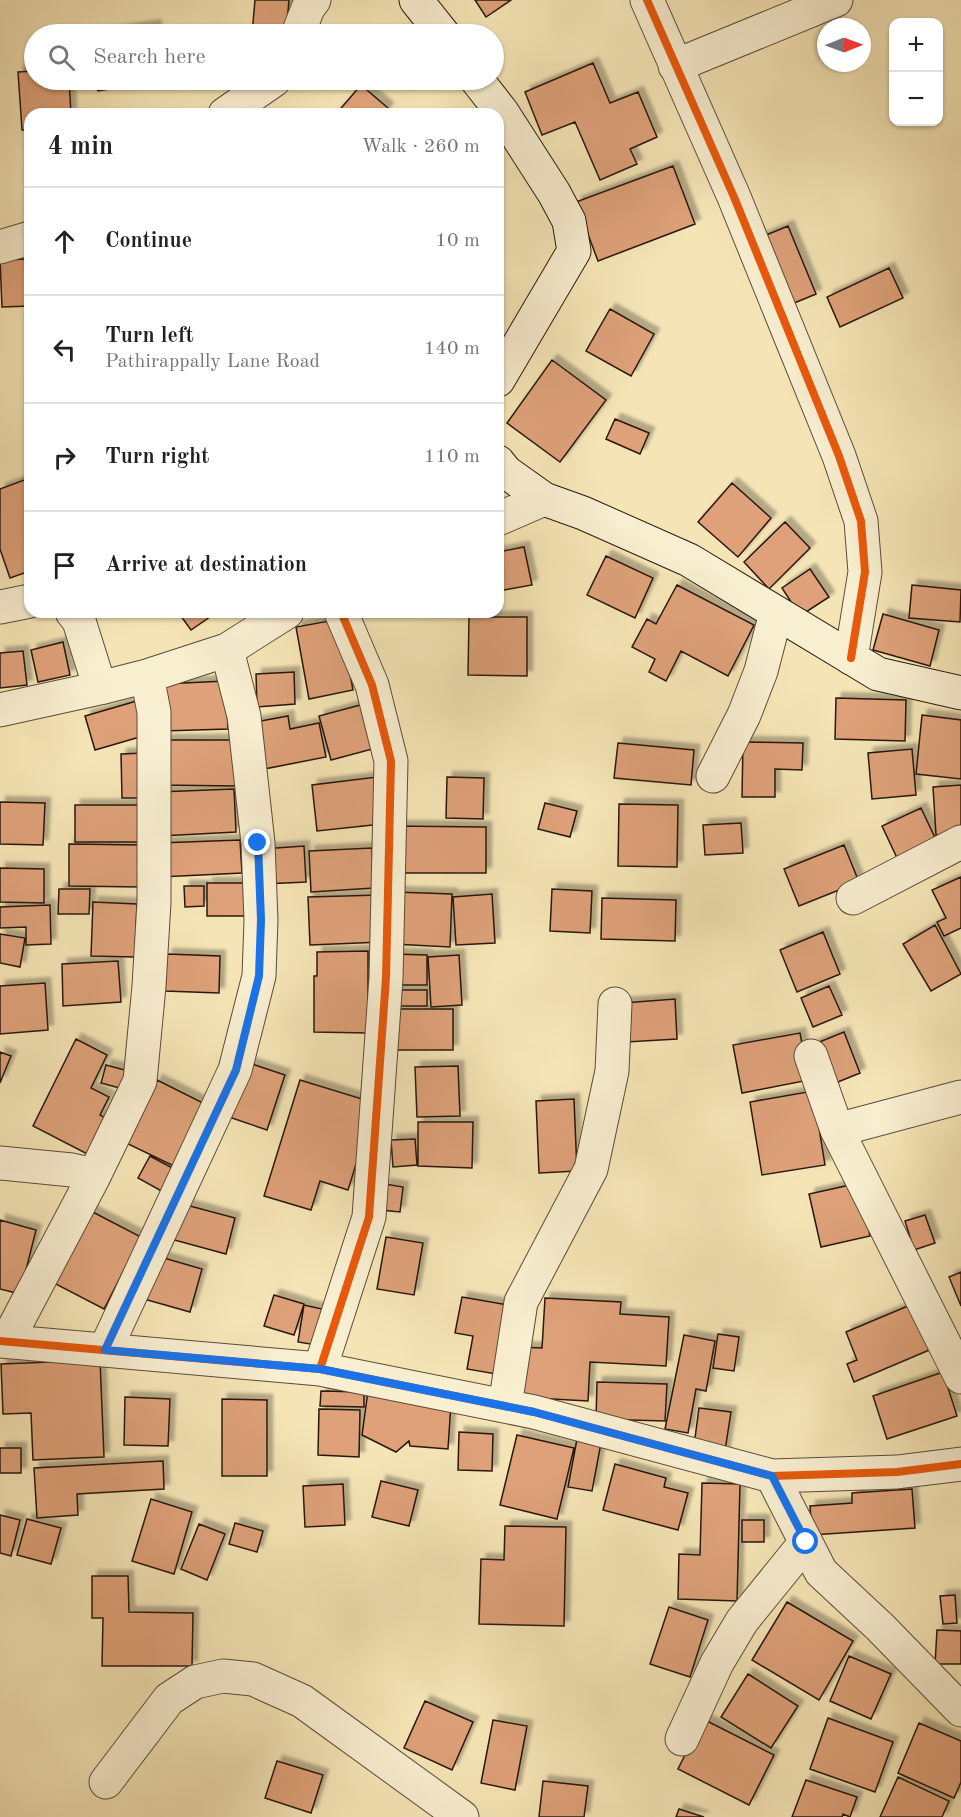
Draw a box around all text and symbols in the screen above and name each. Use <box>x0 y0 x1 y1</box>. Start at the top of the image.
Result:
north arrow <box>817 18 871 72</box>
map controls <box>889 18 943 126</box>
button: + <box>889 18 943 72</box>
search box <box>24 24 504 90</box>
icon: search <box>45 41 78 74</box>
text: Search here <box>93 46 206 68</box>
button: − <box>889 72 943 126</box>
text: 4 min <box>48 134 113 160</box>
text: Walk · 260 m <box>361 137 480 157</box>
icon: ahead <box>48 225 81 258</box>
text: Continue <box>105 230 192 252</box>
text: 10 m <box>435 231 480 251</box>
text: Turn left <box>105 325 194 347</box>
icon: left <box>48 333 81 366</box>
text: 140 m <box>424 339 480 359</box>
text: Pathirappally Lane Road <box>105 352 320 372</box>
icon: right <box>48 441 81 474</box>
text: Turn right <box>105 446 209 468</box>
text: 110 m <box>424 447 480 467</box>
icon: arrive <box>48 549 81 582</box>
text: Arrive at destination <box>105 554 307 576</box>
route end <box>244 829 270 855</box>
route start <box>792 1528 818 1554</box>

